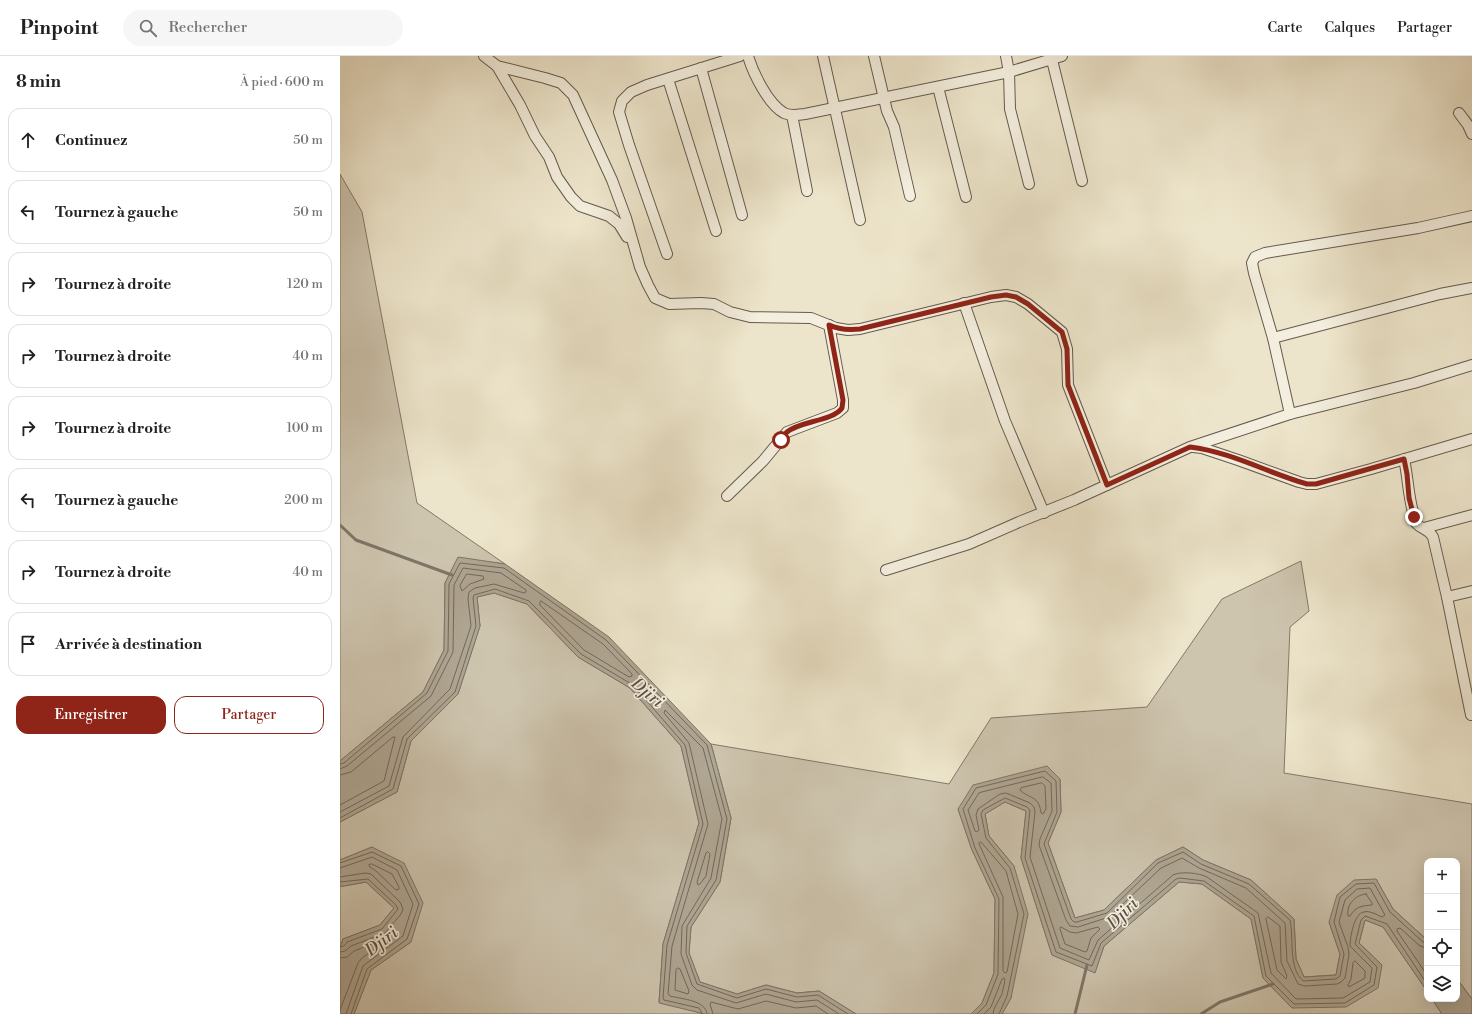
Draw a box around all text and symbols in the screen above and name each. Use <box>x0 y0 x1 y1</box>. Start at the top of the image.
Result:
search box <box>123 10 403 46</box>
text: Pinpoint <box>20 16 99 40</box>
icon: search <box>137 17 159 39</box>
text: Rechercher <box>169 18 247 37</box>
text: Carte <box>1267 19 1302 37</box>
text: Calques <box>1324 19 1375 37</box>
text: Partager <box>1397 19 1452 37</box>
text: 8 min <box>16 71 61 93</box>
text: À pied · 600 m <box>240 74 324 90</box>
icon: ahead <box>17 129 39 151</box>
text: Continuez <box>55 131 127 150</box>
text: 50 m <box>293 132 323 148</box>
icon: left <box>17 201 39 223</box>
text: Tournez à gauche <box>55 203 178 222</box>
text: 50 m <box>293 204 323 220</box>
icon: right <box>17 273 39 295</box>
text: Tournez à droite <box>55 275 171 294</box>
text: 120 m <box>287 276 323 292</box>
icon: right <box>17 345 39 367</box>
text: Tournez à droite <box>55 347 171 366</box>
text: 40 m <box>293 348 323 364</box>
icon: right <box>17 417 39 439</box>
text: Tournez à droite <box>55 419 171 438</box>
text: 100 m <box>287 420 323 436</box>
route start <box>772 431 790 449</box>
icon: left <box>17 489 39 511</box>
text: Tournez à gauche <box>55 491 178 510</box>
text: 200 m <box>284 492 323 508</box>
route end <box>1405 508 1423 526</box>
icon: right <box>17 561 39 583</box>
text: Tournez à droite <box>55 563 171 582</box>
text: 40 m <box>293 564 323 580</box>
icon: arrive <box>17 633 39 655</box>
text: Arrivée à destination <box>55 635 202 654</box>
water label: Djiri <box>626 672 669 713</box>
button: Enregistrer <box>16 696 166 734</box>
button: Partager <box>174 696 324 734</box>
map controls <box>1424 858 1460 1002</box>
button: + <box>1424 858 1460 894</box>
water label: Djiri <box>1101 893 1144 935</box>
button: − <box>1424 894 1460 930</box>
water label: Djiri <box>360 922 403 962</box>
button: locate <box>1424 930 1460 966</box>
button: layers <box>1424 966 1460 1002</box>

